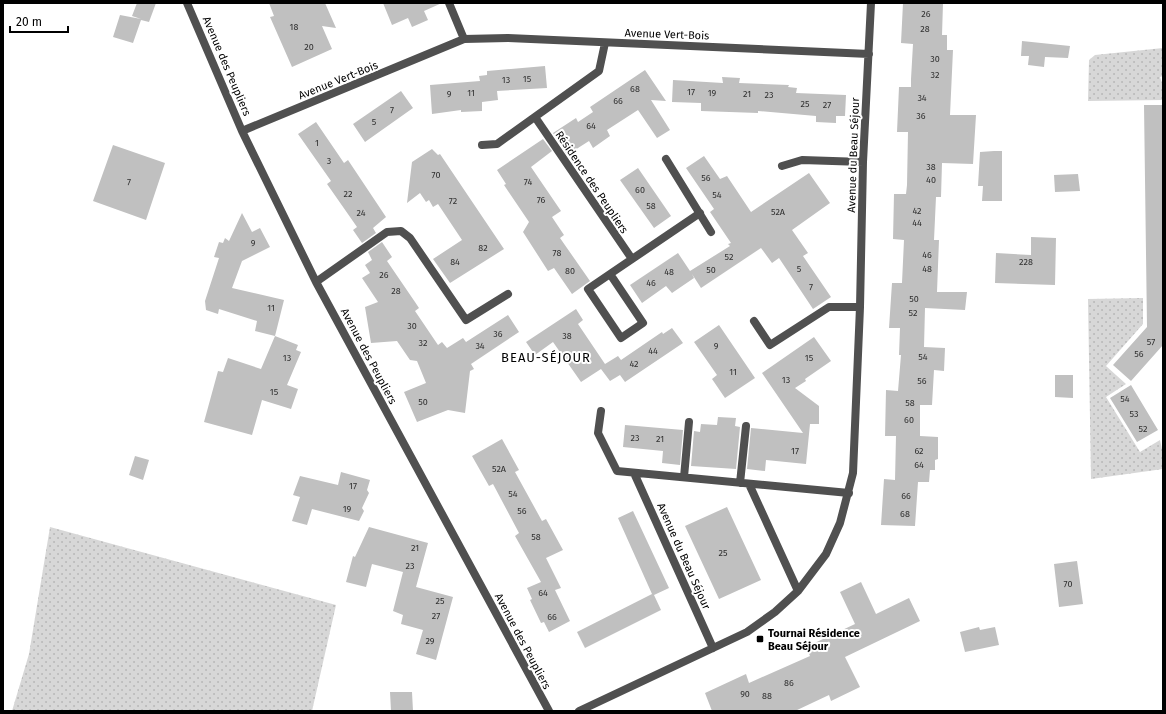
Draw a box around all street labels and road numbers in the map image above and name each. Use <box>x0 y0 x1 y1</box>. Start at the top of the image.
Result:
street label: Avenue des Peupliers <box>200 15 253 118</box>
street label: Avenue Vert-Bois <box>624 27 710 42</box>
street label: Avenue Vert-Bois <box>296 59 380 102</box>
street label: Avenue du Beau Séjour <box>845 96 862 213</box>
street label: Résidence des Peupliers <box>552 129 631 236</box>
street label: Avenue des Peupliers <box>338 306 399 406</box>
street label: Avenue du Beau Séjour <box>654 501 713 612</box>
street label: Avenue des Peupliers <box>492 591 553 691</box>

